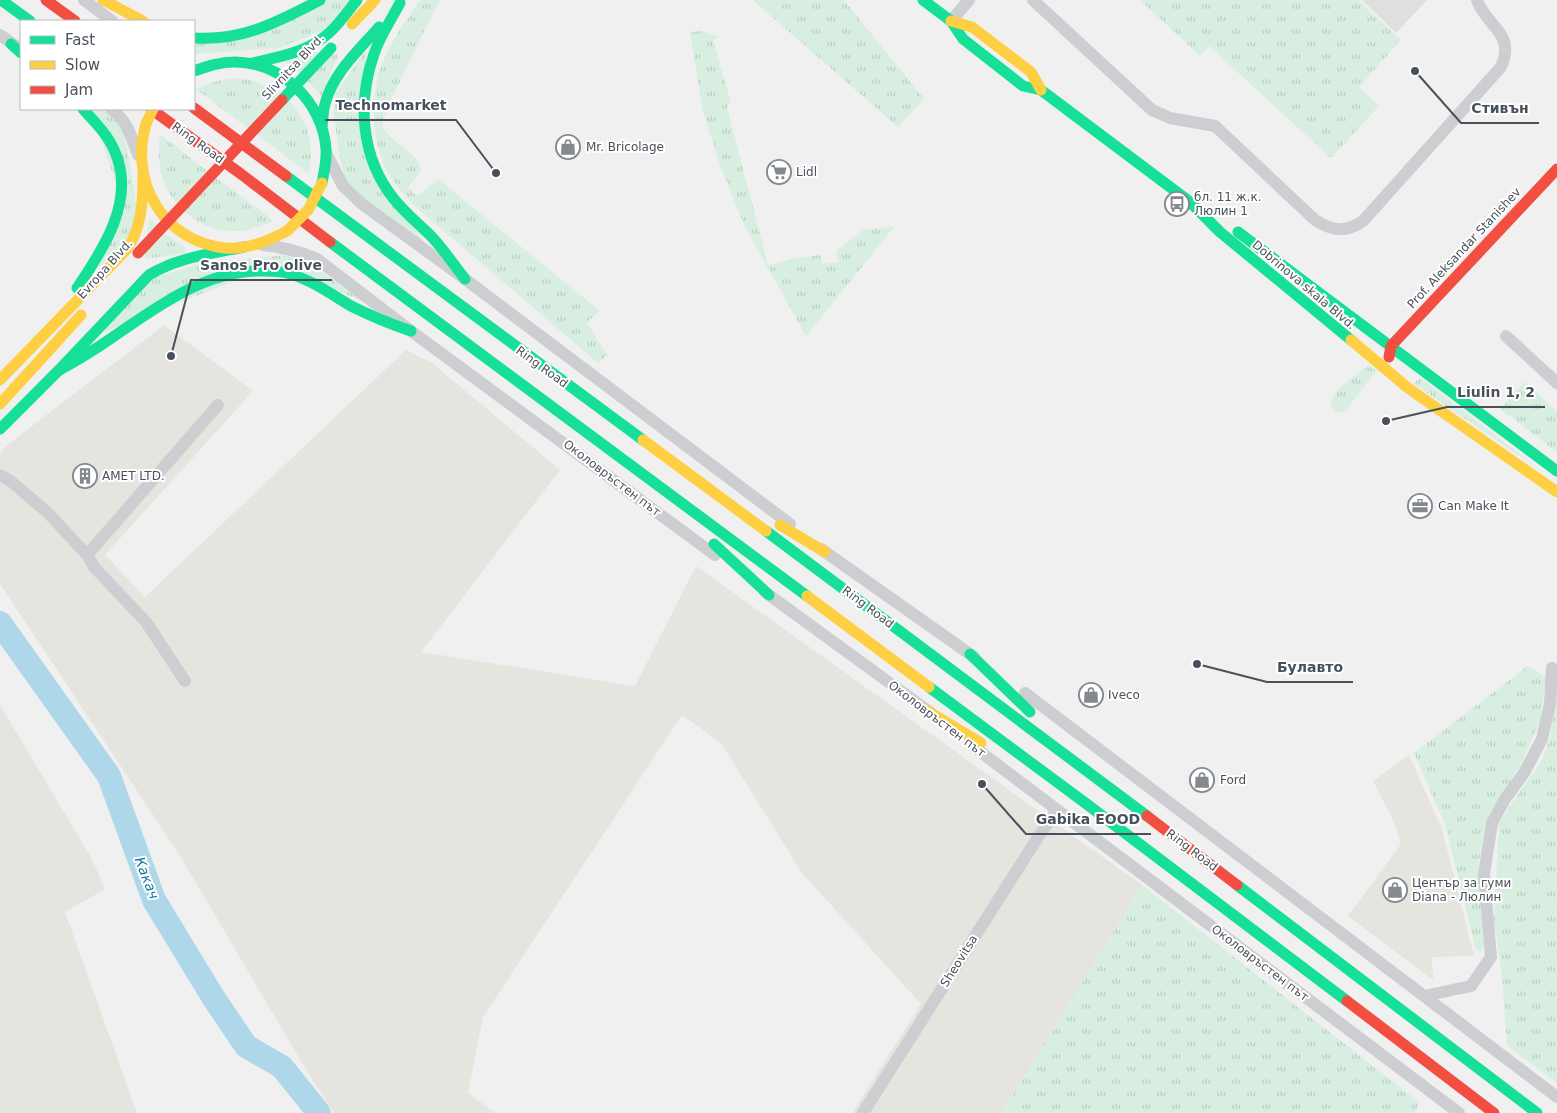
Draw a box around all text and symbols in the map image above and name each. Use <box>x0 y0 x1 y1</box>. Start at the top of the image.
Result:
legend <box>20 20 195 110</box>
text: Fast <box>65 31 95 49</box>
street label: Slivnitsa Blvd. <box>259 31 327 103</box>
text: Slow <box>65 56 100 74</box>
text: Jam <box>64 81 93 99</box>
callout: Technomarket <box>325 91 456 120</box>
callout: Стивън <box>1461 94 1539 123</box>
text: Technomarket <box>335 97 447 113</box>
text: Стивън <box>1471 100 1529 116</box>
street label: Ring Road <box>169 119 227 167</box>
shop icon: Mr. Bricolage <box>555 134 581 160</box>
place label: Mr. Bricolage <box>586 140 664 154</box>
supermarket icon: Lidl <box>766 159 792 185</box>
place label: Lidl <box>796 165 817 179</box>
street label: Prof. Aleksandar Stanishev <box>1404 185 1524 311</box>
place label: бл. 11 ж.к. Люлин 1 <box>1194 190 1261 218</box>
bus stop icon: бл. 11 ж.к. Люлин 1 <box>1164 191 1190 217</box>
street label: Evropa Blvd. <box>75 236 135 302</box>
street label: Dobrinova skala Blvd. <box>1249 238 1359 332</box>
callout: Sanos Pro olive <box>191 251 332 280</box>
text: Sanos Pro olive <box>200 257 322 273</box>
street label: Ring Road <box>513 343 571 391</box>
callout: Liulin 1, 2 <box>1447 378 1545 407</box>
text: Liulin 1, 2 <box>1457 384 1535 400</box>
street label: Околовръстен път <box>561 437 663 519</box>
building icon: AMET LTD. <box>72 463 98 489</box>
place label: AMET LTD. <box>102 469 165 483</box>
office icon: Can Make It <box>1407 493 1433 519</box>
place label: Can Make It <box>1438 499 1509 513</box>
street label: Ring Road <box>839 583 897 631</box>
callout: Булавто <box>1267 653 1353 682</box>
text: Булавто <box>1277 659 1343 675</box>
street label: Околовръстен път <box>886 678 988 760</box>
shop icon: Iveco <box>1078 682 1104 708</box>
place label: Iveco <box>1108 688 1140 702</box>
shop icon: Ford <box>1189 767 1215 793</box>
place label: Ford <box>1220 773 1246 787</box>
callout: Gabika EOOD <box>1026 805 1151 834</box>
text: Gabika EOOD <box>1036 811 1140 827</box>
street label: Ring Road <box>1163 826 1221 874</box>
water label: Какач <box>132 855 162 901</box>
place label: Център за гуми Diana - Люлин <box>1412 876 1511 904</box>
shop icon: Център за гуми Diana - Люлин <box>1382 877 1408 903</box>
street label: Околовръстен път <box>1209 922 1311 1004</box>
street label: Sheovitsa <box>938 932 980 990</box>

